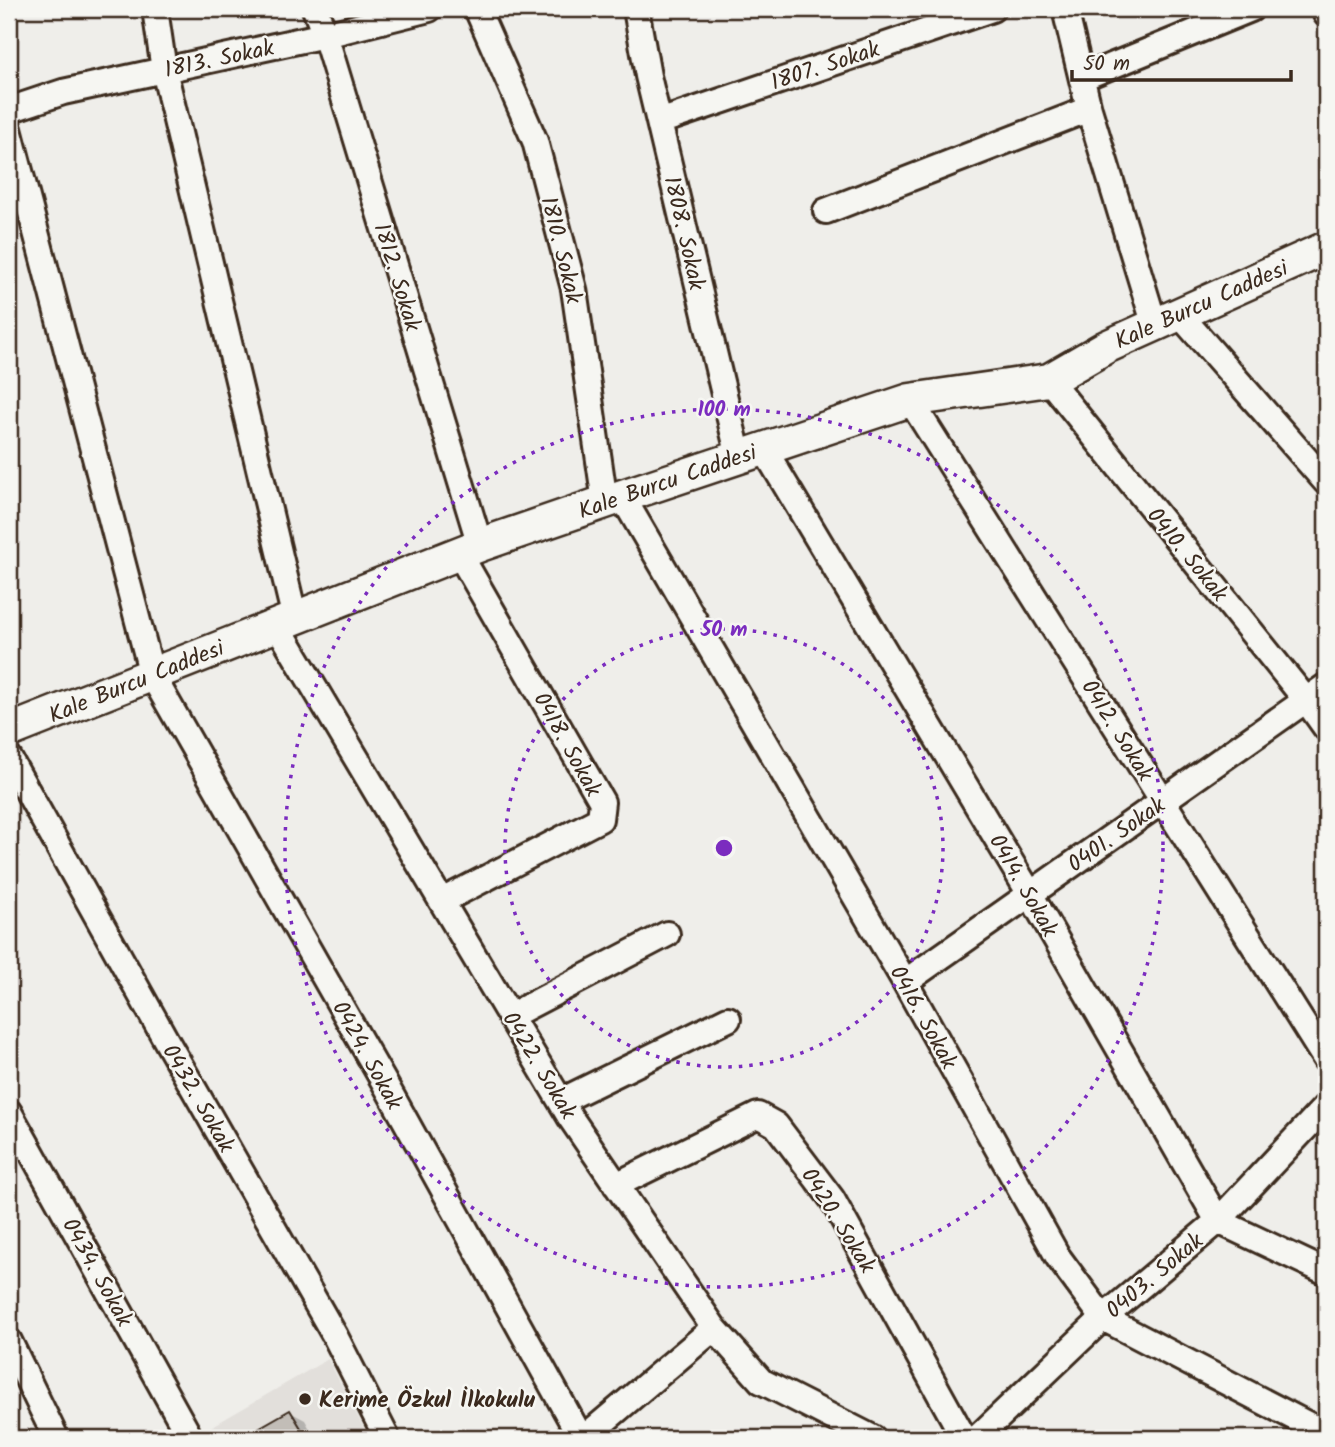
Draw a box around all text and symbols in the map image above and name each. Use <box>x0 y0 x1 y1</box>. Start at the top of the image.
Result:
street label: 1813. Sokak <box>161 31 278 89</box>
street label: 1807. Sokak <box>766 32 885 101</box>
scale bar <box>1072 38 1291 82</box>
text: 50 m <box>1083 48 1130 81</box>
street label: 1808. Sokak <box>652 173 714 294</box>
street label: 1810. Sokak <box>529 193 591 308</box>
street label: 1812. Sokak <box>363 219 430 336</box>
street label: Kale Burcu Caddesi <box>1109 251 1296 360</box>
text: 100 m <box>697 394 751 427</box>
street label: Kale Burcu Caddesi <box>574 435 763 530</box>
street label: 0410. Sokak <box>1137 500 1236 610</box>
text: 50 m <box>700 614 747 647</box>
street label: Kale Burcu Caddesi <box>44 631 231 734</box>
street label: 0412. Sokak <box>1071 673 1162 789</box>
street label: 0418. Sokak <box>523 686 610 804</box>
street label: 0401. Sokak <box>1061 788 1174 883</box>
street label: 0414. Sokak <box>978 828 1066 944</box>
centre of rings <box>712 836 736 860</box>
street label: 0416. Sokak <box>879 959 966 1077</box>
street label: 0424. Sokak <box>321 995 411 1117</box>
street label: 0422. Sokak <box>492 1005 585 1127</box>
street label: 0432. Sokak <box>152 1038 243 1160</box>
street label: 0420. Sokak <box>791 1161 884 1281</box>
street label: 0434. Sokak <box>52 1212 141 1334</box>
street label: 0403. Sokak <box>1098 1225 1212 1328</box>
place label: Kerime Özkul İlkokulu <box>319 1383 536 1419</box>
marker: Kerime Özkul İlkokulu <box>297 1391 313 1407</box>

